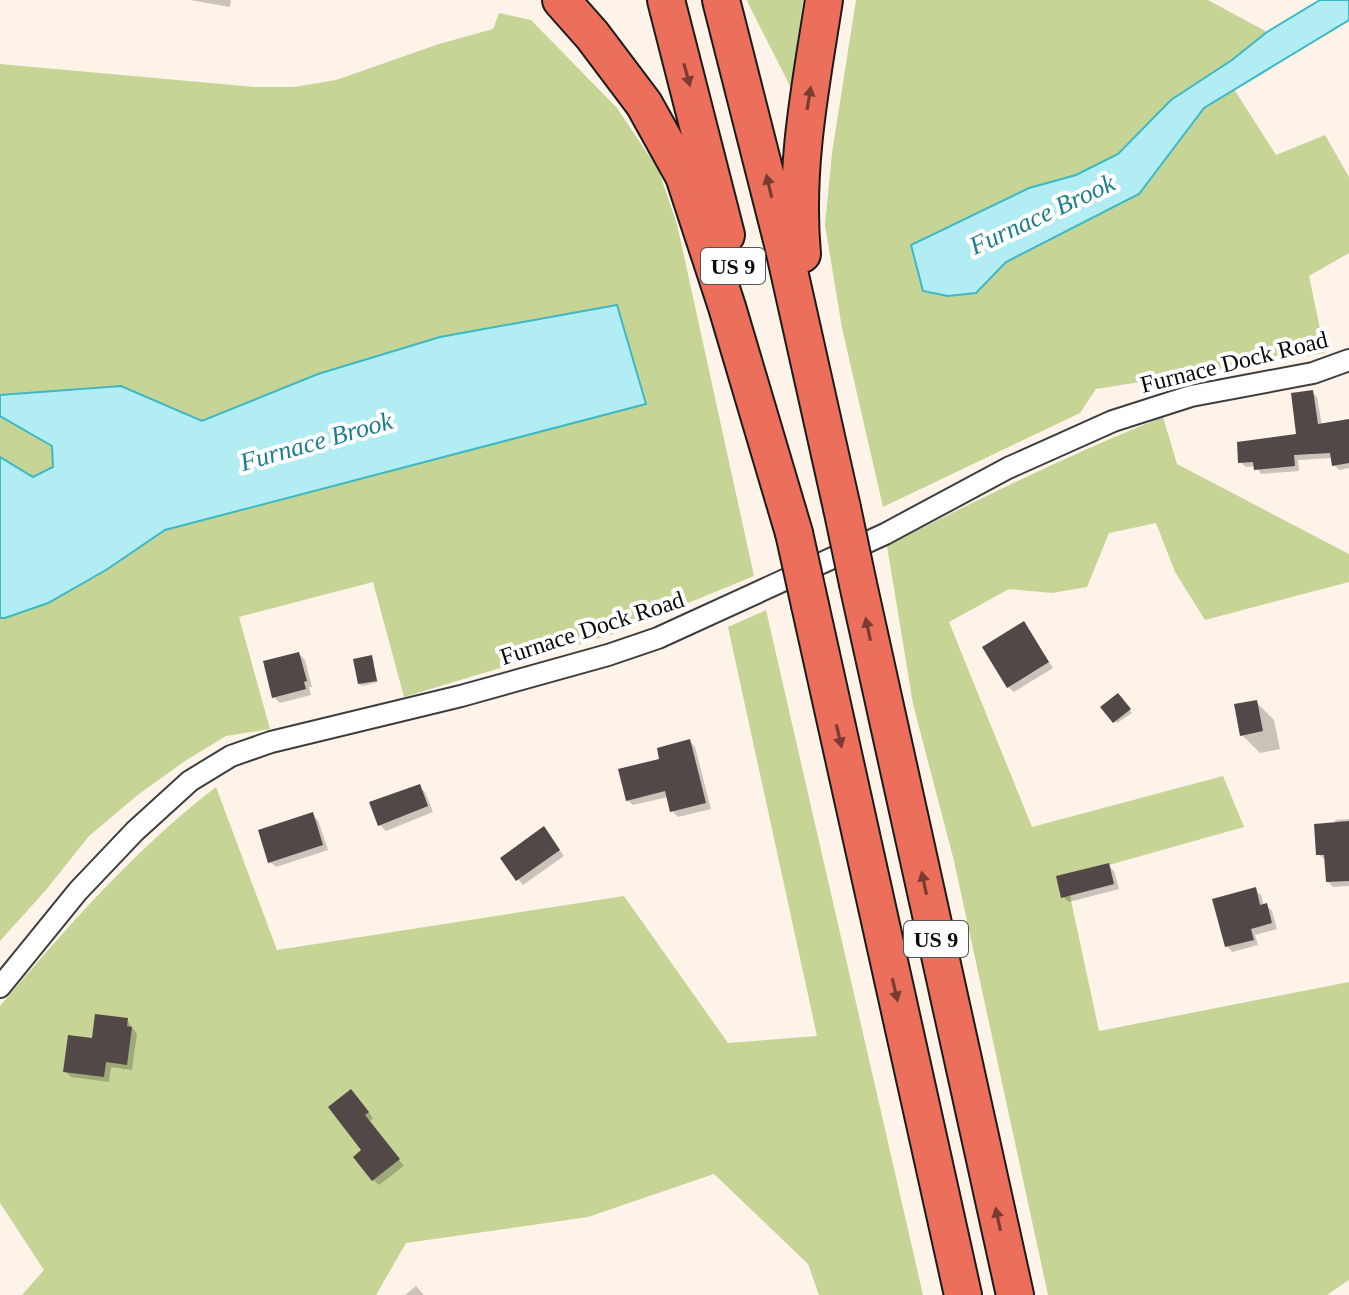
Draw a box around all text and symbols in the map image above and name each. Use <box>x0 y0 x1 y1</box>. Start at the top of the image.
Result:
one-way arrow <box>681 63 693 88</box>
one-way arrow <box>803 85 816 110</box>
water label: Furnace Brook <box>964 168 1120 261</box>
one-way arrow <box>762 174 774 199</box>
road number: US 9 <box>701 248 765 284</box>
street label: Furnace Dock Road <box>1138 326 1330 398</box>
water label: Furnace Brook <box>236 406 396 477</box>
street label: Furnace Dock Road <box>497 586 687 670</box>
one-way arrow <box>861 616 874 641</box>
one-way arrow <box>833 724 846 749</box>
one-way arrow <box>917 870 930 895</box>
road number: US 9 <box>904 921 968 957</box>
one-way arrow <box>889 978 902 1003</box>
one-way arrow <box>991 1206 1004 1231</box>

